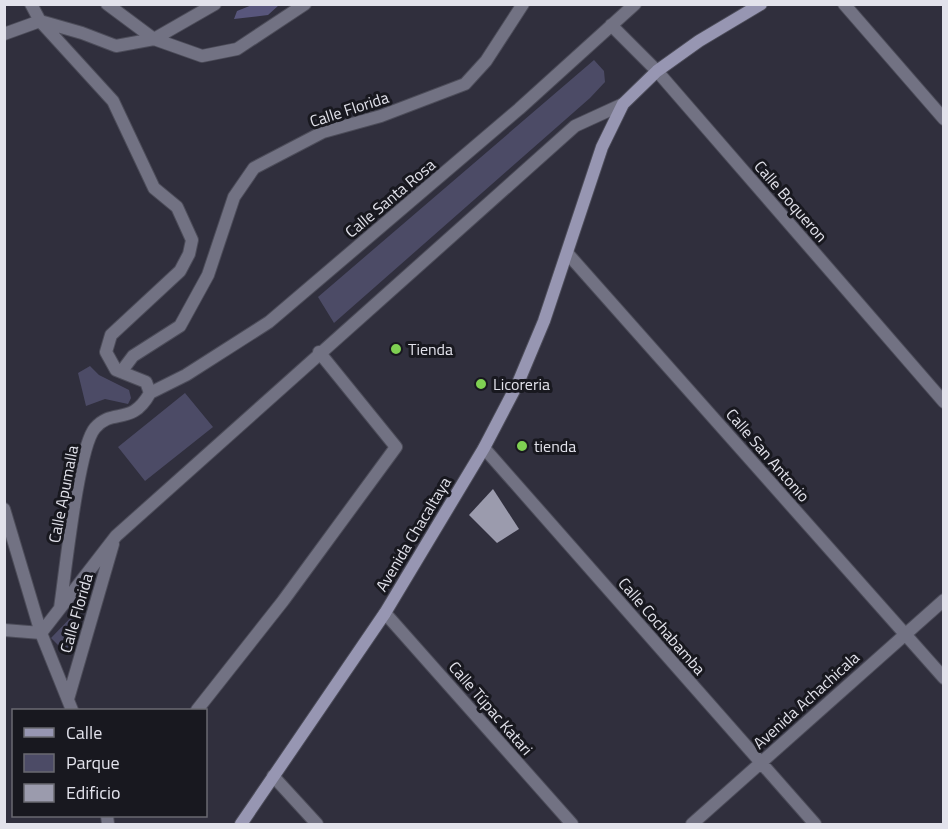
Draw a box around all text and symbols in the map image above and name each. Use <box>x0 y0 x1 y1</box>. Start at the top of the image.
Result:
street label: Calle Florida <box>306 85 392 133</box>
street label: Calle Santa Rosa <box>339 153 441 243</box>
street label: Calle Boqueron <box>749 155 833 247</box>
place label: Tienda <box>408 337 453 361</box>
marker: Tienda <box>389 342 403 356</box>
place label: Licoreria <box>493 372 550 396</box>
marker: Licoreria <box>474 377 488 391</box>
street label: Calle San Antonio <box>720 403 816 507</box>
place label: tienda <box>534 434 576 458</box>
marker: tienda <box>515 439 529 453</box>
street label: Calle Apumalla <box>42 443 84 545</box>
street label: Avenida Chacaltaya <box>369 472 457 596</box>
street label: Calle Florida <box>53 570 99 656</box>
street label: Calle Cochabamba <box>613 572 711 680</box>
street label: Avenida Achachicala <box>748 646 864 754</box>
street label: Calle Túpac Katari <box>443 656 539 760</box>
legend <box>12 709 207 817</box>
text: Calle <box>66 719 102 746</box>
text: Parque <box>66 749 120 776</box>
text: Edificio <box>66 779 120 806</box>

